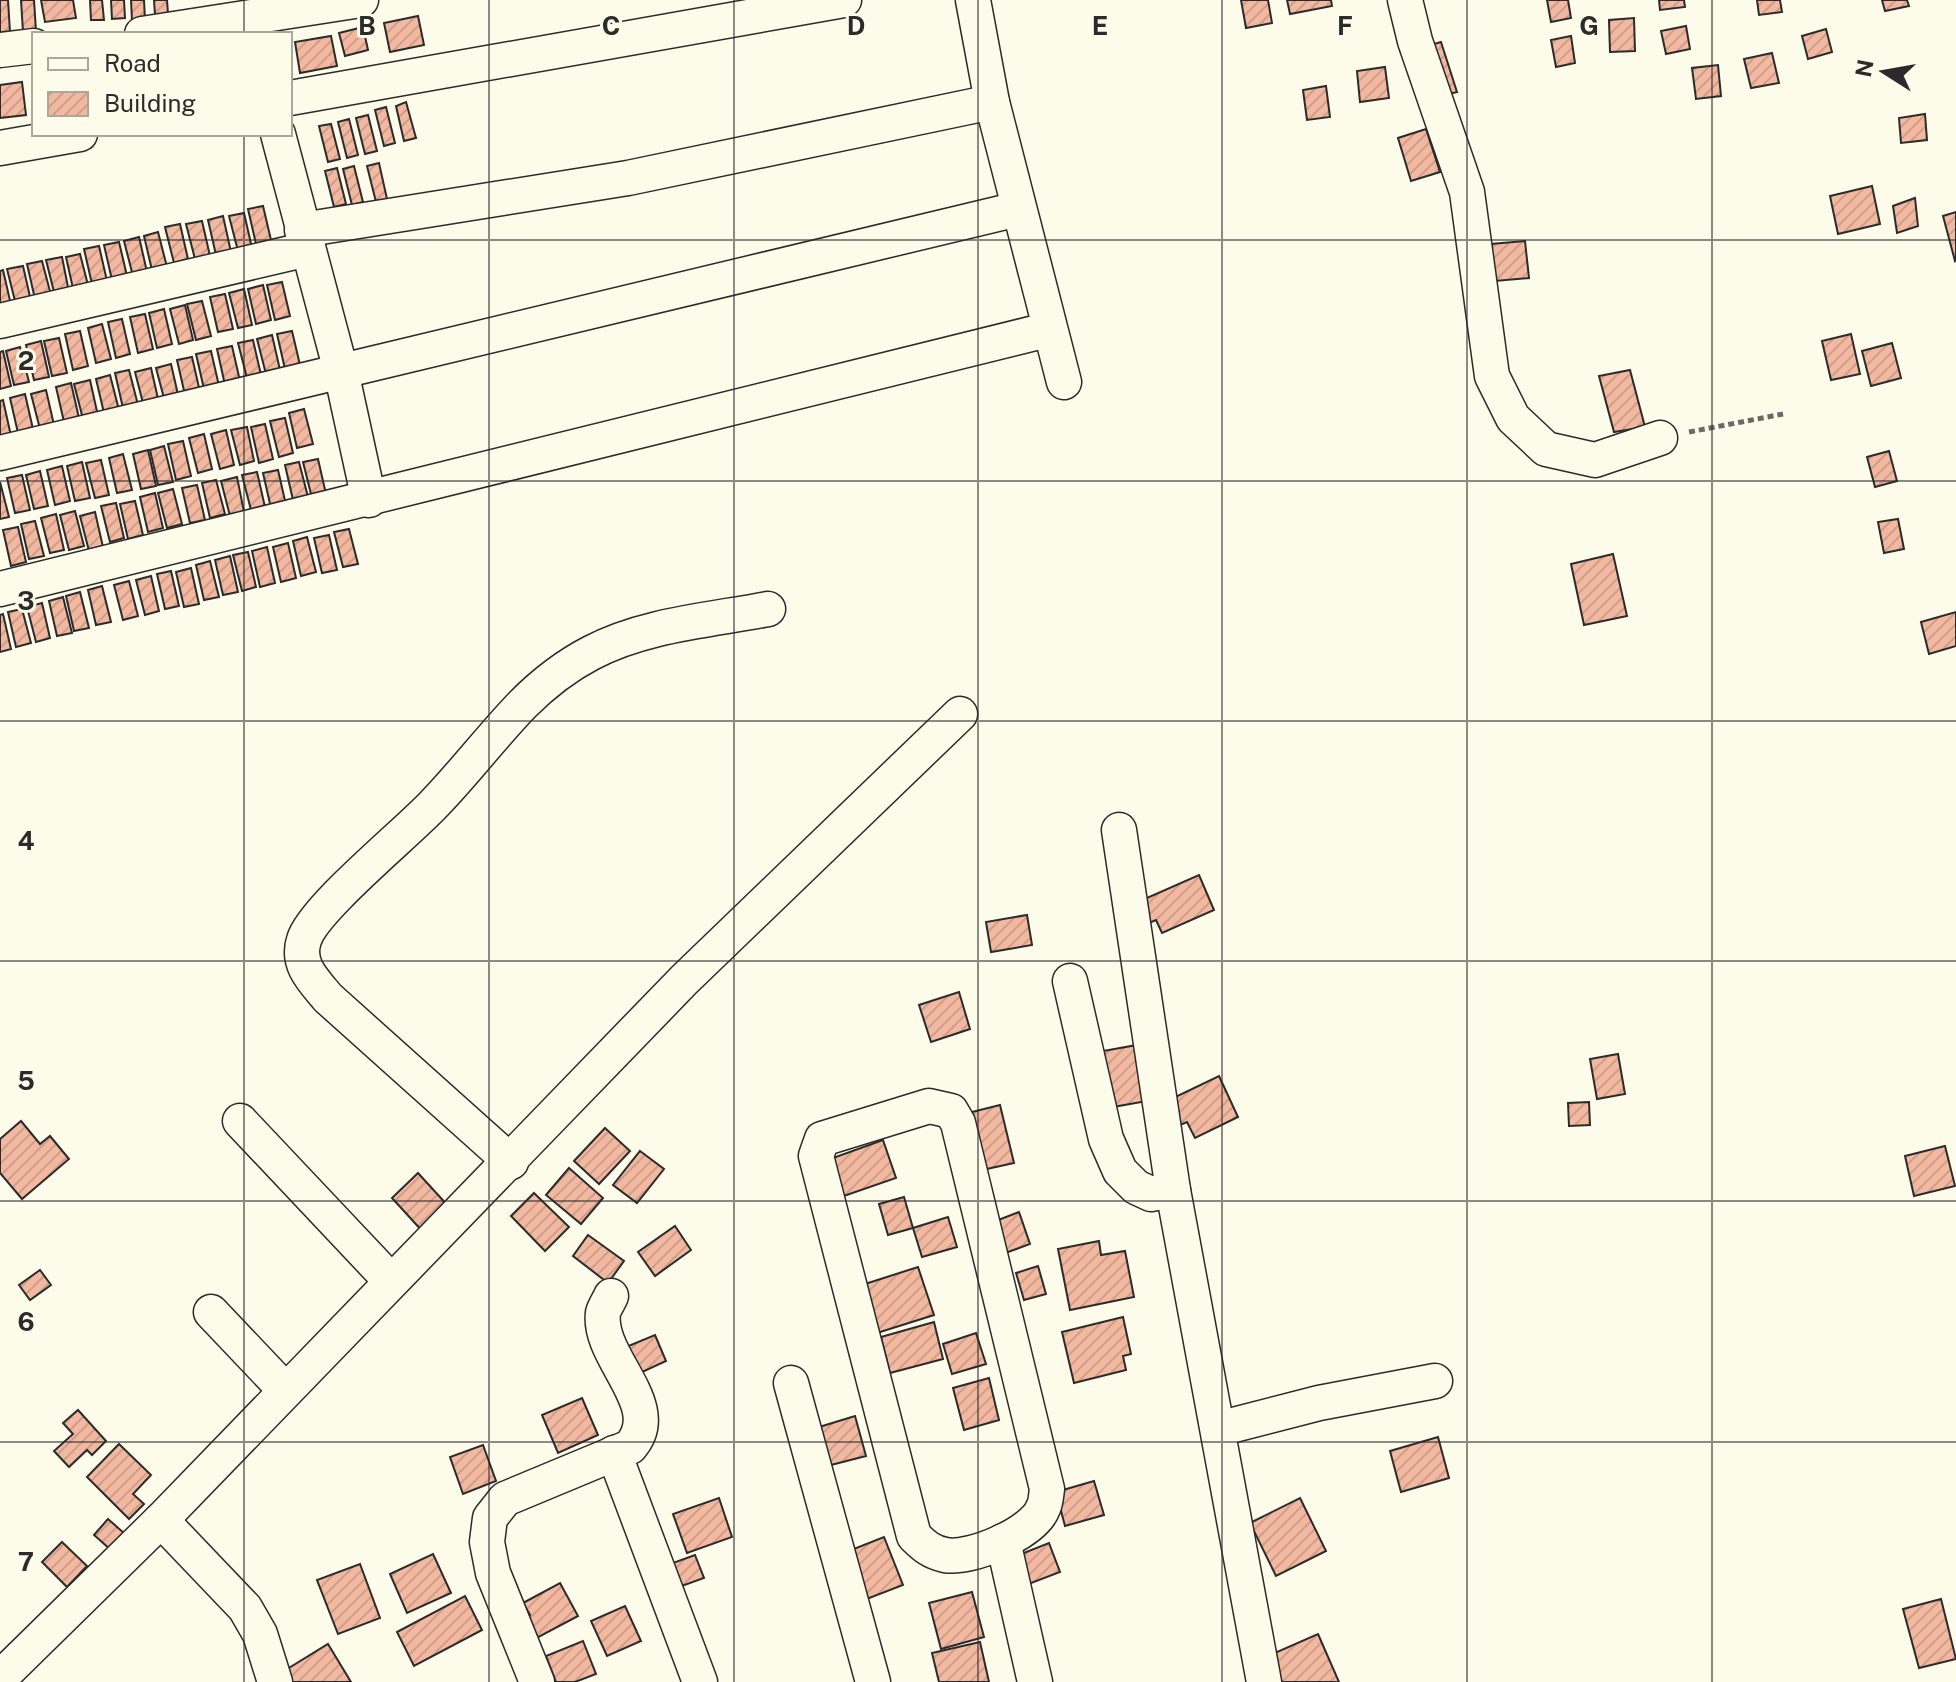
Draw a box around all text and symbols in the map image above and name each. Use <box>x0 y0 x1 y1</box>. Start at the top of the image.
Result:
text: B <box>358 10 376 41</box>
text: C <box>602 10 620 41</box>
text: D <box>847 10 865 41</box>
text: E <box>1092 10 1108 41</box>
text: F <box>1337 10 1353 41</box>
text: G <box>1579 10 1599 41</box>
legend <box>32 32 292 136</box>
north arrow <box>1844 32 1924 112</box>
text: Road <box>104 49 161 77</box>
text: N <box>1850 57 1879 79</box>
text: Building <box>104 89 196 117</box>
text: 2 <box>18 345 34 376</box>
text: 3 <box>17 585 35 616</box>
text: 4 <box>17 825 35 856</box>
text: 5 <box>17 1065 35 1096</box>
text: 6 <box>17 1306 35 1337</box>
text: 7 <box>18 1546 34 1577</box>

